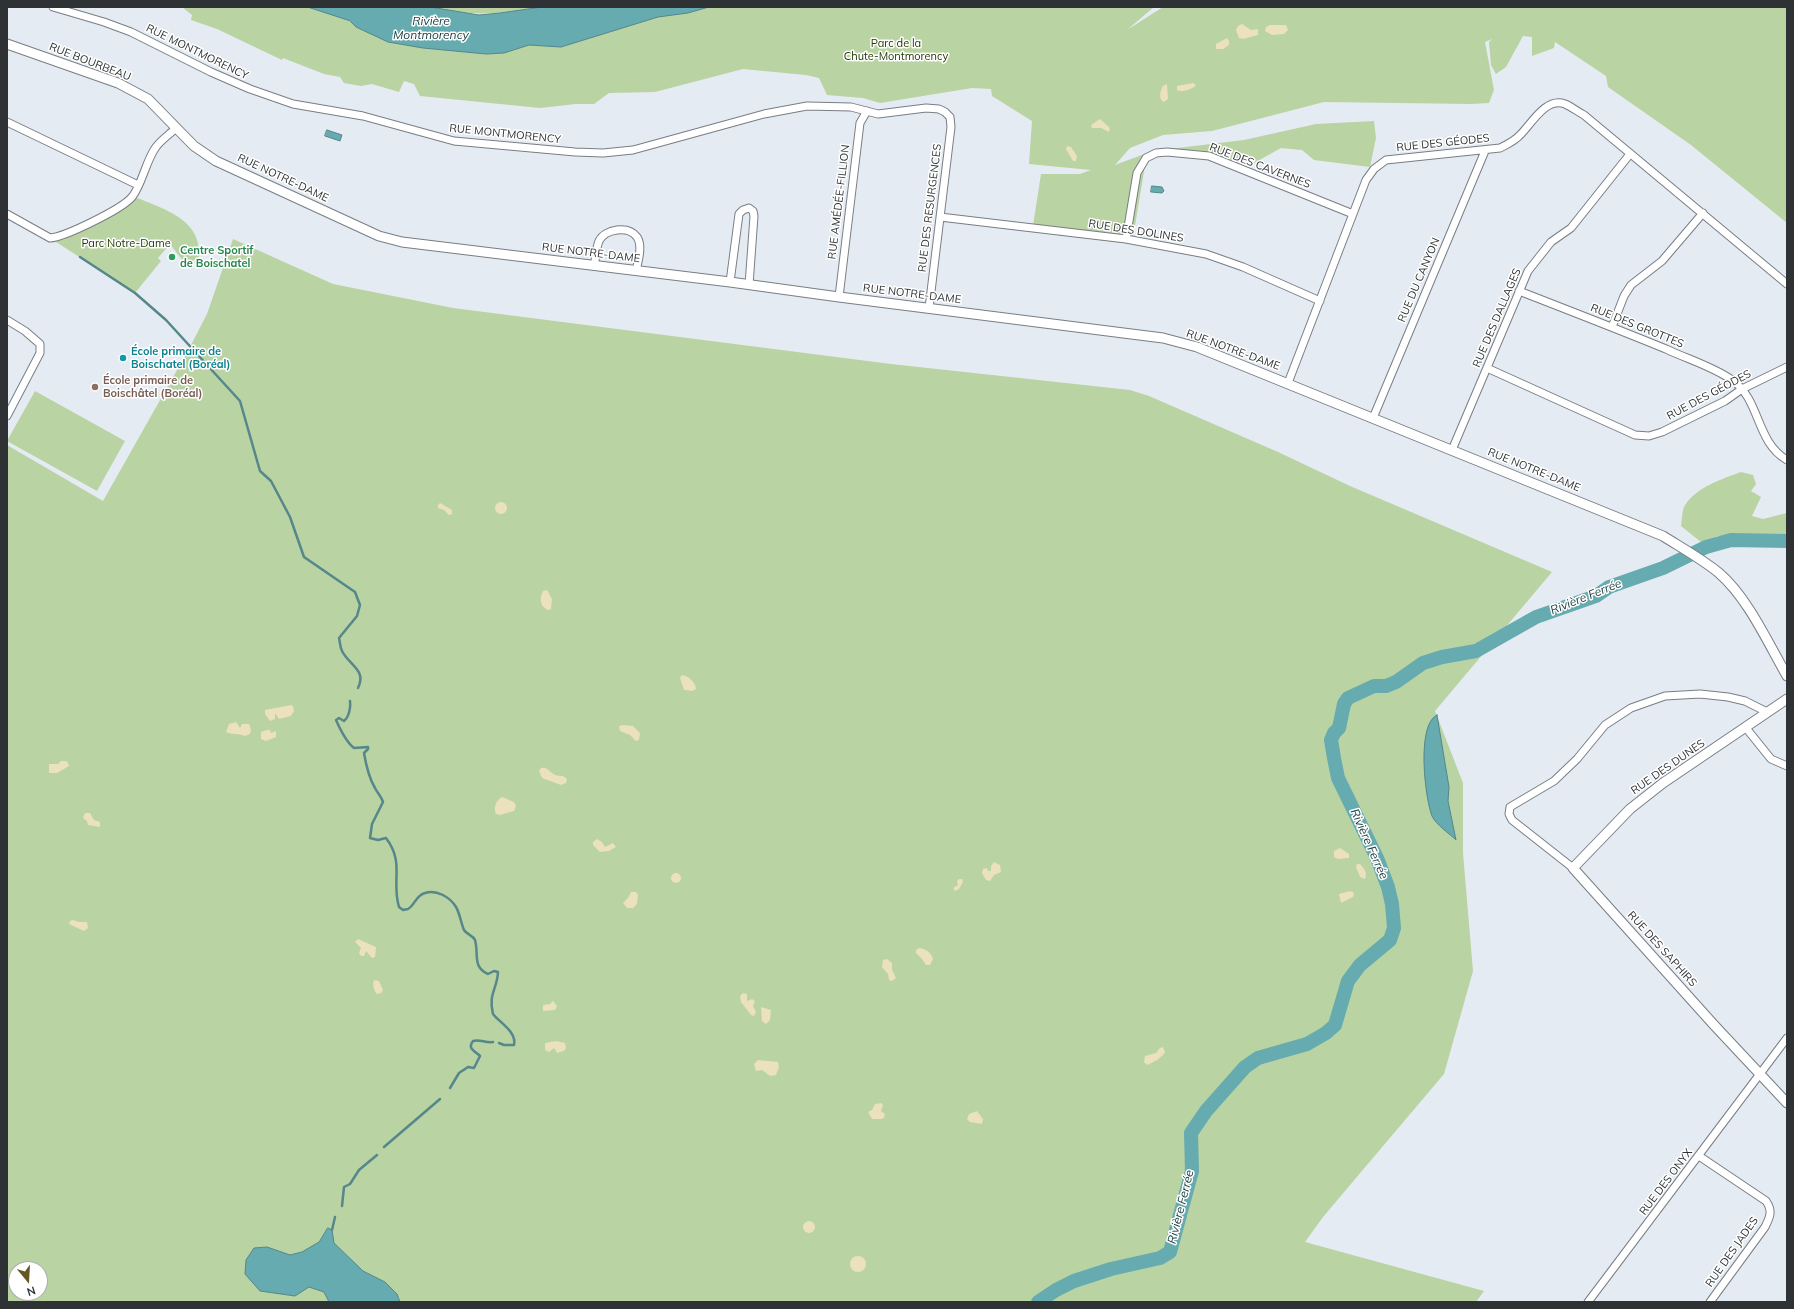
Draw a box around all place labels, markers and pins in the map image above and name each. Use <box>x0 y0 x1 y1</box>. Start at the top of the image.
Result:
place label: Centre Sportif de Boischatel <box>180 244 253 270</box>
marker: Centre Sportif de Boischatel <box>167 252 177 262</box>
place label: École primaire de Boischatel (Boréal) <box>131 345 230 371</box>
marker: École primaire de Boischatel (Boréal) <box>118 353 128 363</box>
place label: École primaire de Boischâtel (Boréal) <box>103 374 202 400</box>
marker: École primaire de Boischâtel (Boréal) <box>90 382 100 392</box>

